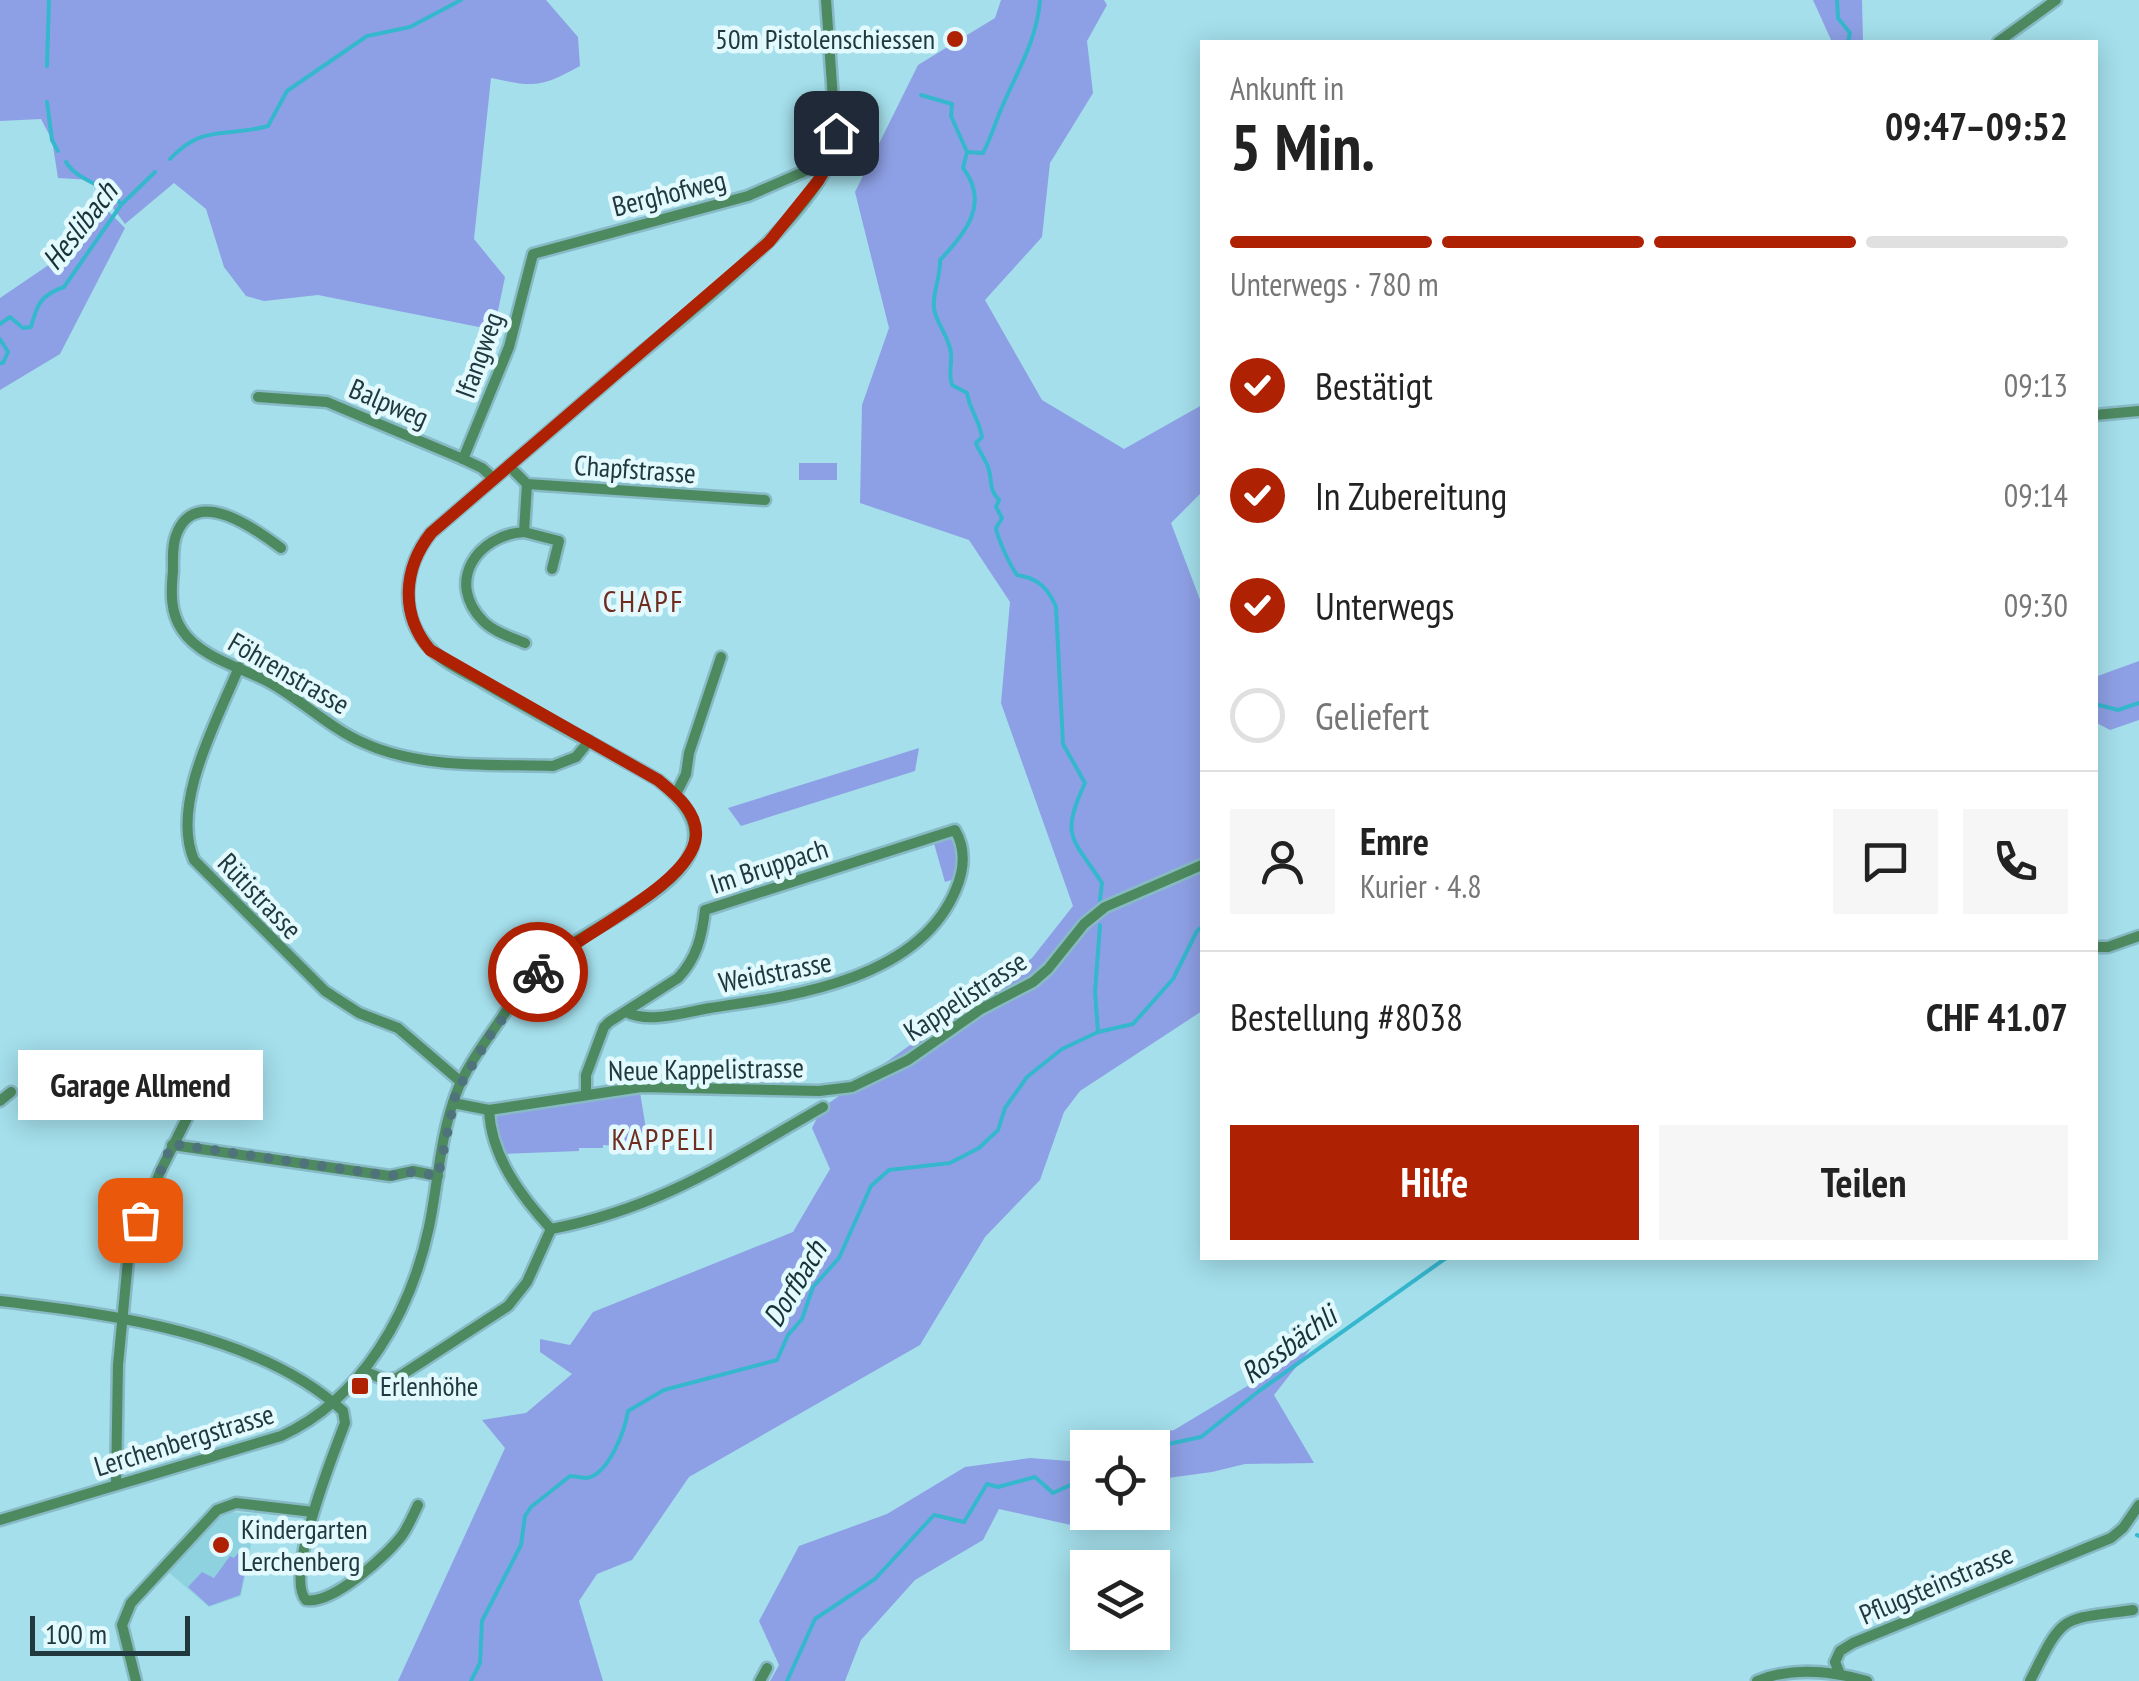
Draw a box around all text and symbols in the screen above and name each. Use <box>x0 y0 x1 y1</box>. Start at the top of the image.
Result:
place label: 50m Pistolenschiessen <box>715 20 935 57</box>
marker: 50m Pistolenschiessen <box>944 28 966 50</box>
text: Ankunft in <box>1230 67 1344 109</box>
pin <box>794 91 879 176</box>
text: 09:47–09:52 <box>1885 101 2068 150</box>
text: 5 Min. <box>1230 104 1375 188</box>
icon: home <box>809 106 864 161</box>
street label: Berghofweg <box>608 161 729 224</box>
water label: Heslibach <box>32 172 126 277</box>
text: Unterwegs · 780 m <box>1230 263 1439 305</box>
street label: Ifangweg <box>446 307 511 403</box>
icon: check <box>1230 358 1285 413</box>
text: Bestätigt <box>1315 361 1433 410</box>
text: 09:13 <box>2004 364 2068 406</box>
street label: Balpweg <box>344 369 434 436</box>
street label: Chapfstrasse <box>573 446 697 491</box>
icon: check <box>1230 468 1285 523</box>
text: In Zubereitung <box>1315 471 1507 520</box>
text: 09:14 <box>2004 474 2068 516</box>
icon: check <box>1230 578 1285 633</box>
district label: CHAPF <box>603 581 685 620</box>
text: Unterwegs <box>1315 581 1454 630</box>
text: 09:30 <box>2004 584 2068 626</box>
street label: Föhrenstrasse <box>222 623 357 722</box>
text: Geliefert <box>1315 691 1429 740</box>
button: person <box>1230 809 1335 914</box>
button: chat <box>1833 809 1938 914</box>
button: phone <box>1963 809 2068 914</box>
text: Emre <box>1360 816 1429 865</box>
street label: Im Bruppach <box>705 829 832 902</box>
street label: Rütistrasse <box>210 845 310 947</box>
text: Kurier · 4.8 <box>1360 865 1482 907</box>
courier <box>488 922 588 1022</box>
street label: Weidstrasse <box>715 942 834 1001</box>
street label: Kappelistrasse <box>896 942 1033 1049</box>
icon: bike <box>511 945 566 1000</box>
text: Bestellung #8038 <box>1230 992 1463 1041</box>
text: CHF 41.07 <box>1926 992 2068 1041</box>
street label: Neue Kappelistrasse <box>608 1048 804 1089</box>
callout: Garage Allmend <box>18 1050 262 1120</box>
text: Garage Allmend <box>50 1064 231 1106</box>
district label: KAPPELI <box>611 1119 717 1158</box>
button: Hilfe <box>1230 1125 1639 1240</box>
button: Teilen <box>1659 1125 2068 1240</box>
pin <box>98 1178 183 1263</box>
icon: bag <box>113 1193 168 1248</box>
water label: Dorfbach <box>753 1232 835 1333</box>
water label: Rossbächli <box>1233 1294 1346 1392</box>
place label: Erlenhöhe <box>380 1367 478 1404</box>
marker: Erlenhöhe <box>349 1375 371 1397</box>
street label: Lerchenbergstrasse <box>90 1395 278 1484</box>
map controls <box>1070 1430 1170 1650</box>
button: locate <box>1070 1430 1170 1530</box>
place label: Kindergarten Lerchenberg <box>241 1510 368 1579</box>
marker: Kindergarten Lerchenberg <box>210 1534 232 1556</box>
street label: Pflugsteinstrasse <box>1853 1535 2018 1632</box>
button: layers <box>1070 1550 1170 1650</box>
scale bar <box>30 1611 190 1656</box>
text: 100 m <box>45 1615 107 1652</box>

